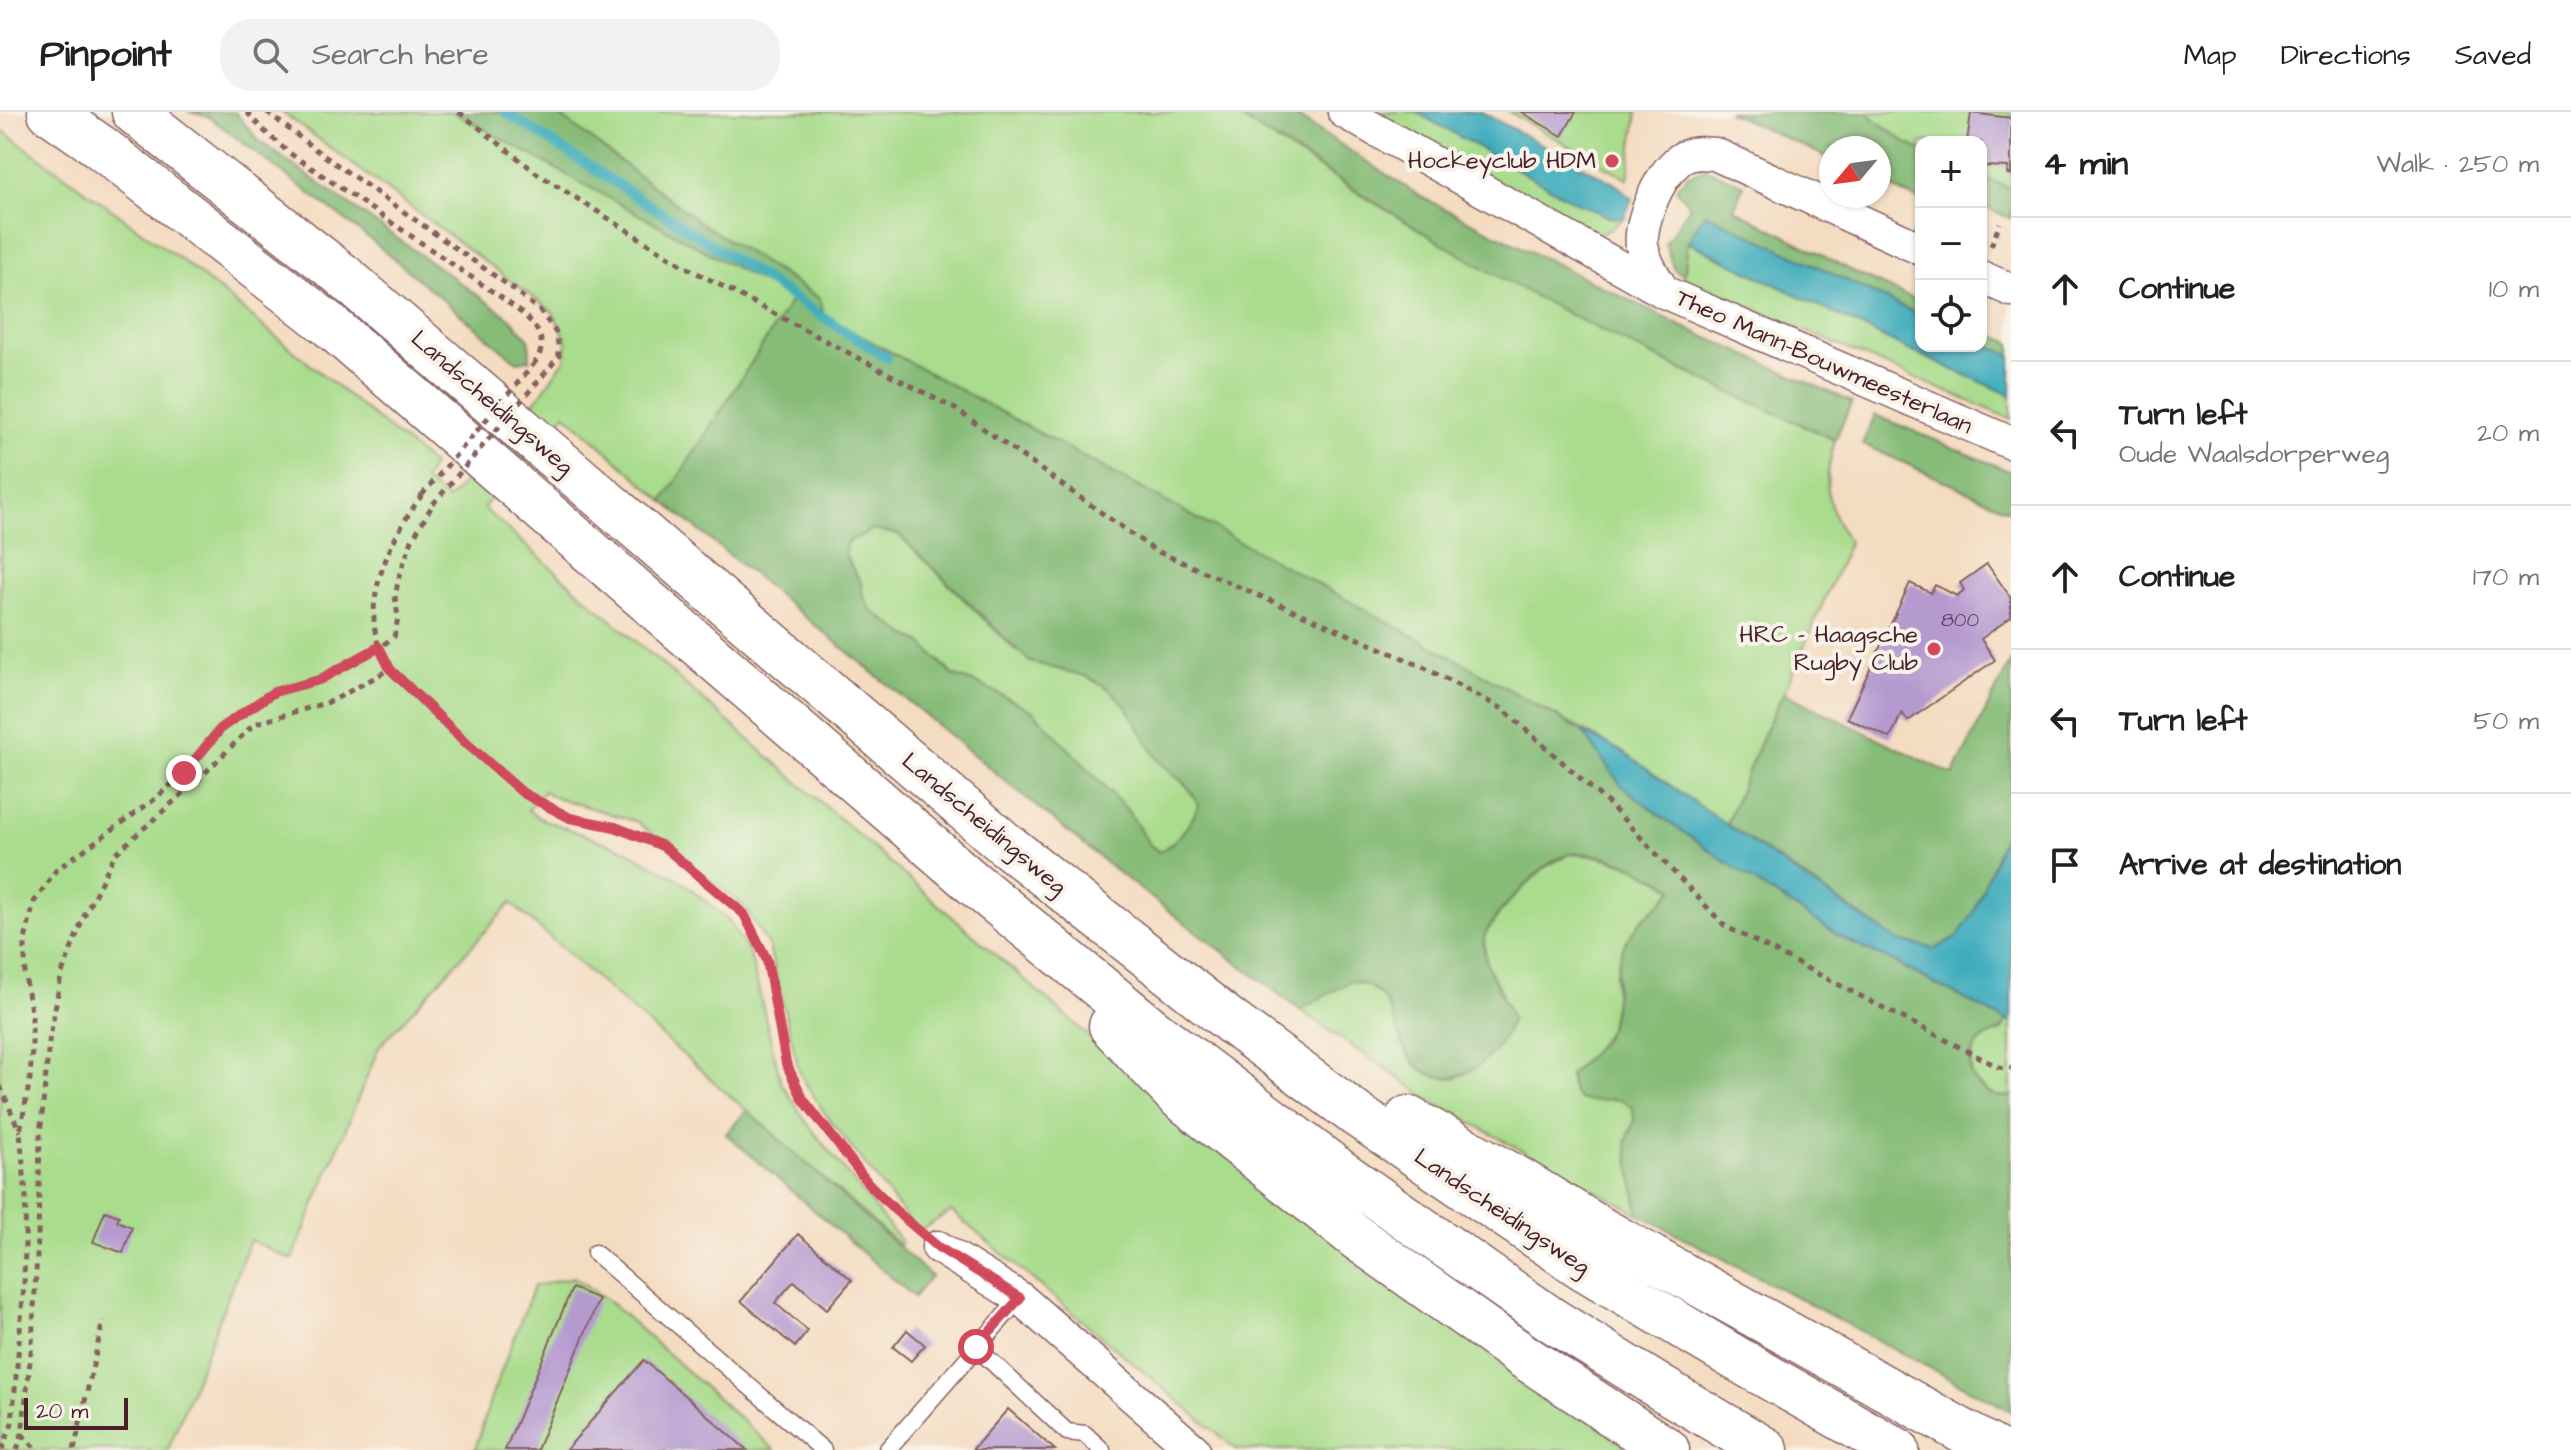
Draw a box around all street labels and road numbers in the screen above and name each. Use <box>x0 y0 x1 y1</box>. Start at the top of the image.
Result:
street label: Theo Mann-Bouwmeesterlaan <box>1670 281 1978 443</box>
street label: Landscheidingsweg <box>402 323 581 484</box>
street label: Landscheidingsweg <box>894 745 1074 904</box>
street label: Landscheidingsweg <box>1407 1140 1597 1285</box>

